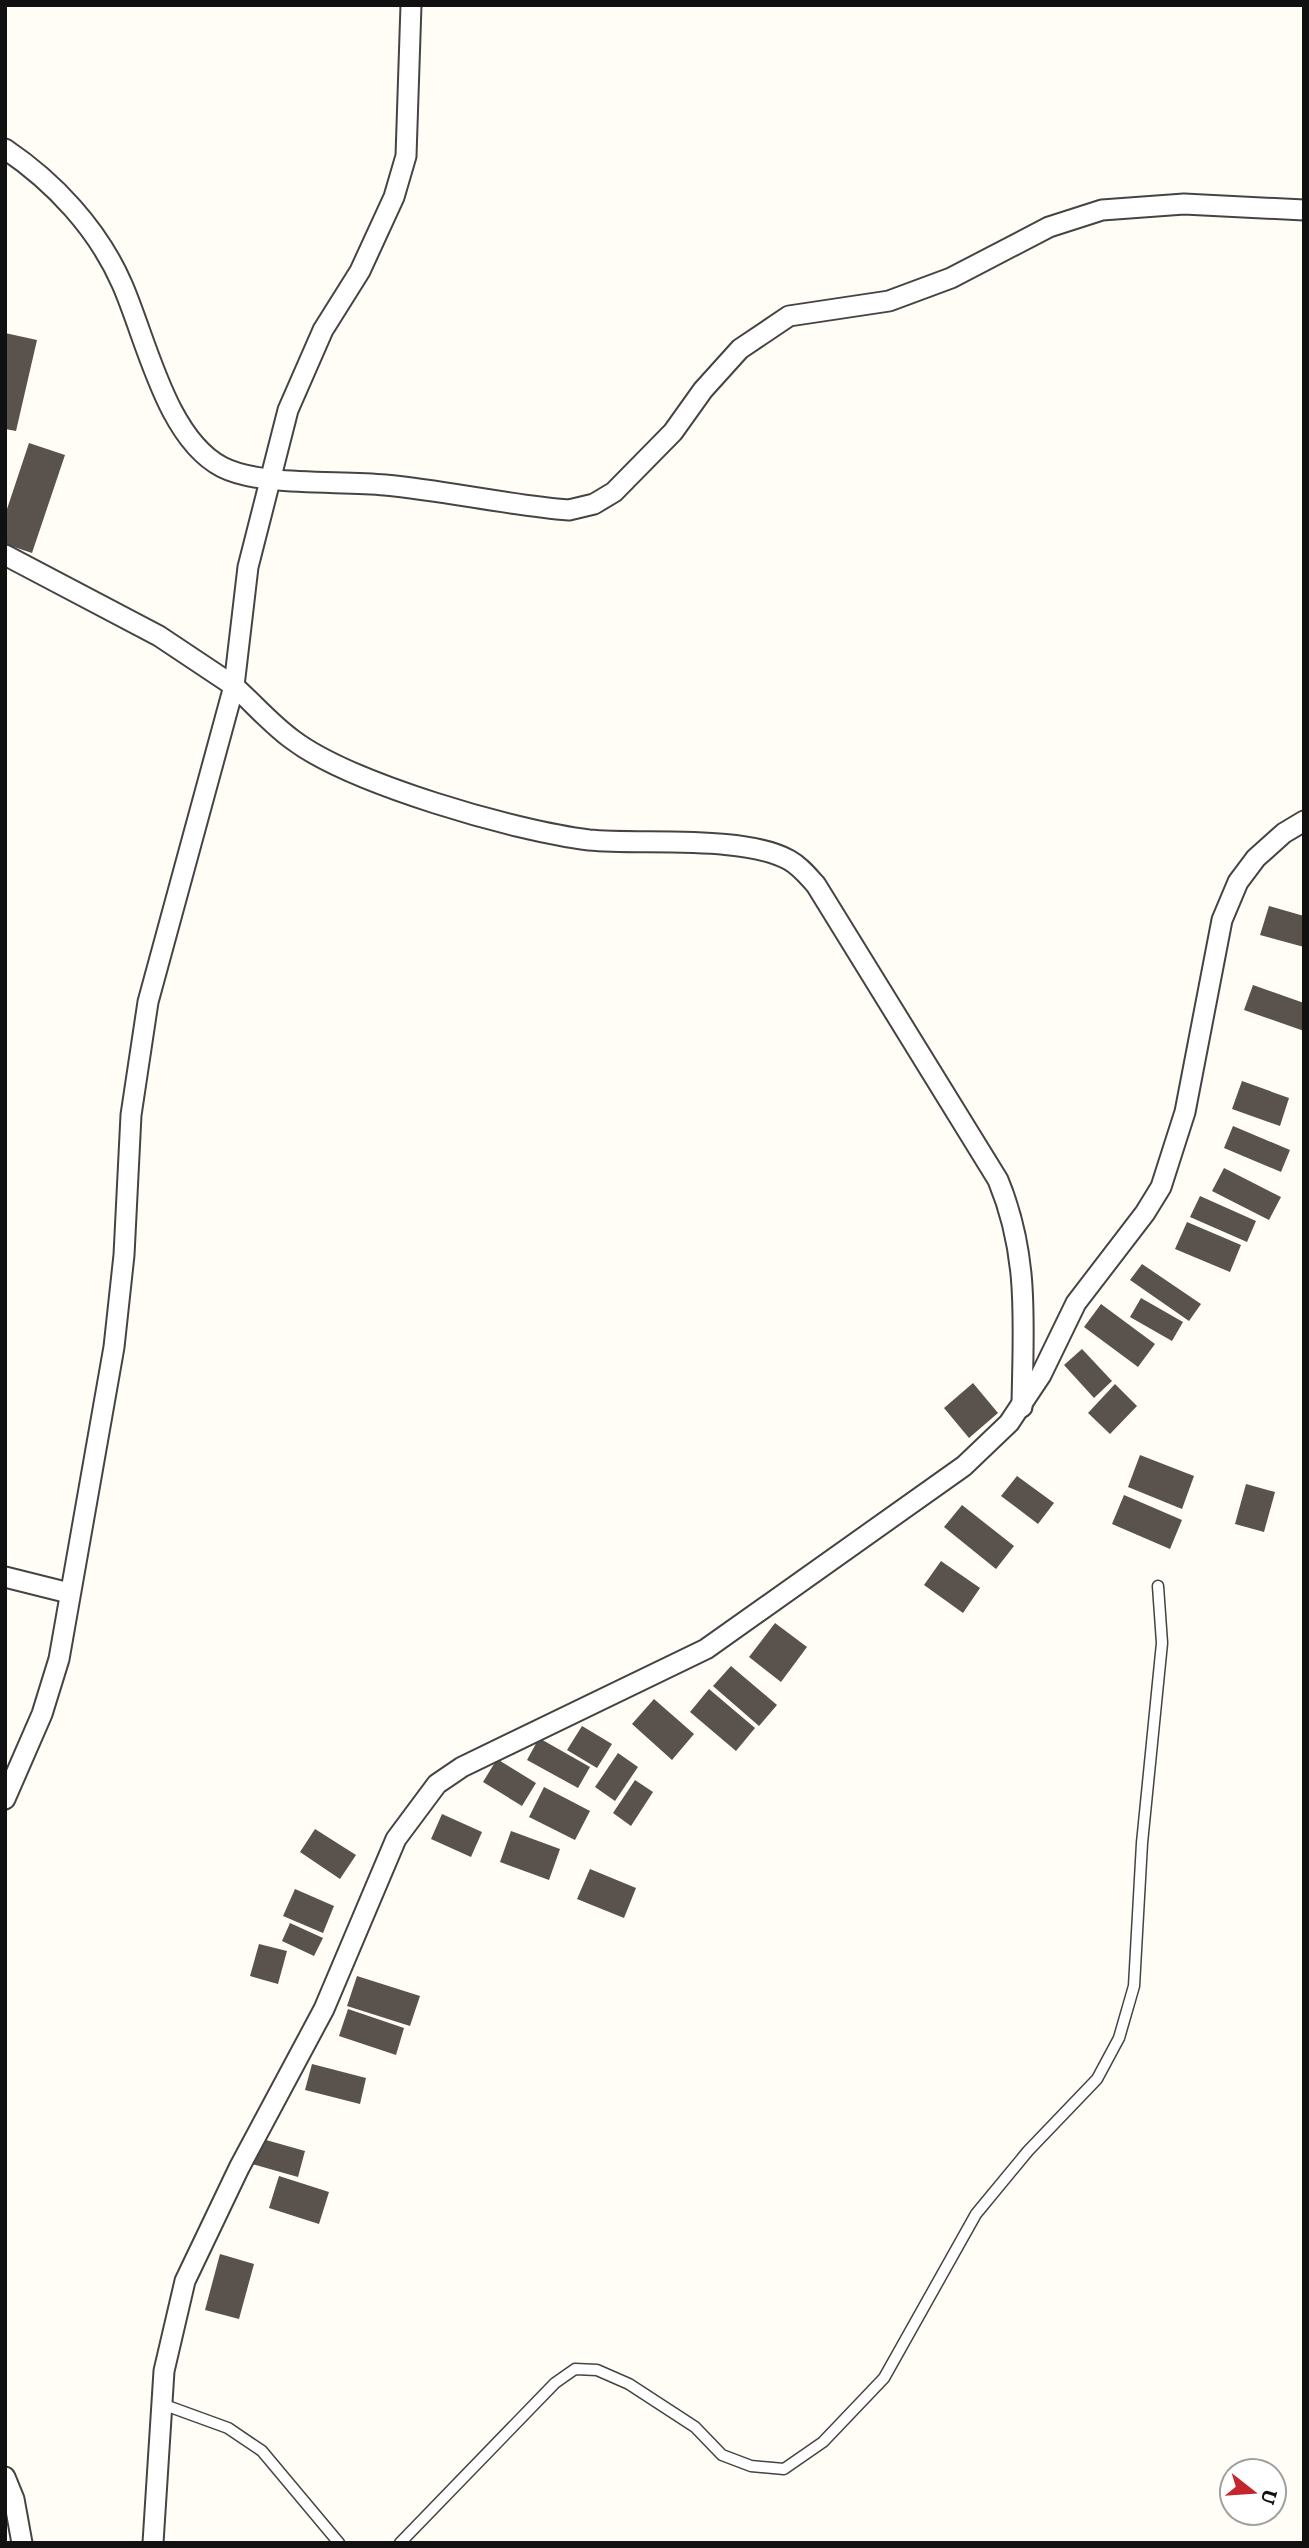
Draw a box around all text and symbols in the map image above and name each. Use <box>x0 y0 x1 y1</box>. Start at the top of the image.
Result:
north arrow <box>1218 2457 1288 2527</box>
text: U <box>1255 2486 1286 2509</box>

